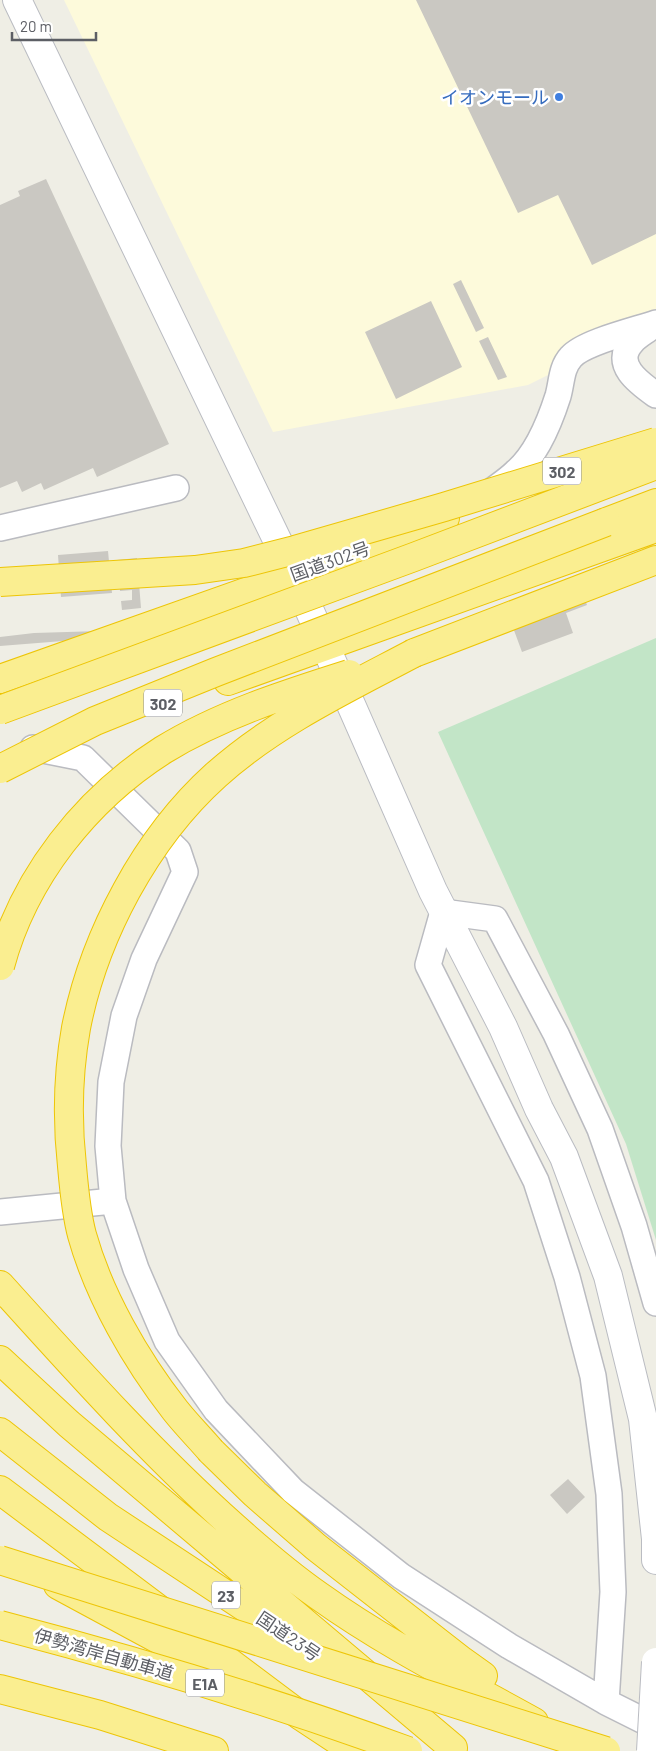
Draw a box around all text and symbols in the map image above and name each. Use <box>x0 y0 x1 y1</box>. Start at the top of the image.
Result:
scale bar <box>12 10 96 42</box>
text: 20 m <box>20 17 52 35</box>
place label: イオンモール <box>441 86 549 108</box>
marker: イオンモール <box>553 91 565 103</box>
road number: 302 <box>543 458 581 484</box>
street label: 国道302号 <box>287 536 373 586</box>
road number: 302 <box>144 690 182 716</box>
road number: 23 <box>212 1582 240 1608</box>
street label: 国道23号 <box>253 1607 325 1665</box>
street label: 伊勢湾岸自動車道 <box>32 1624 176 1684</box>
road number: E1A <box>186 1670 224 1696</box>

